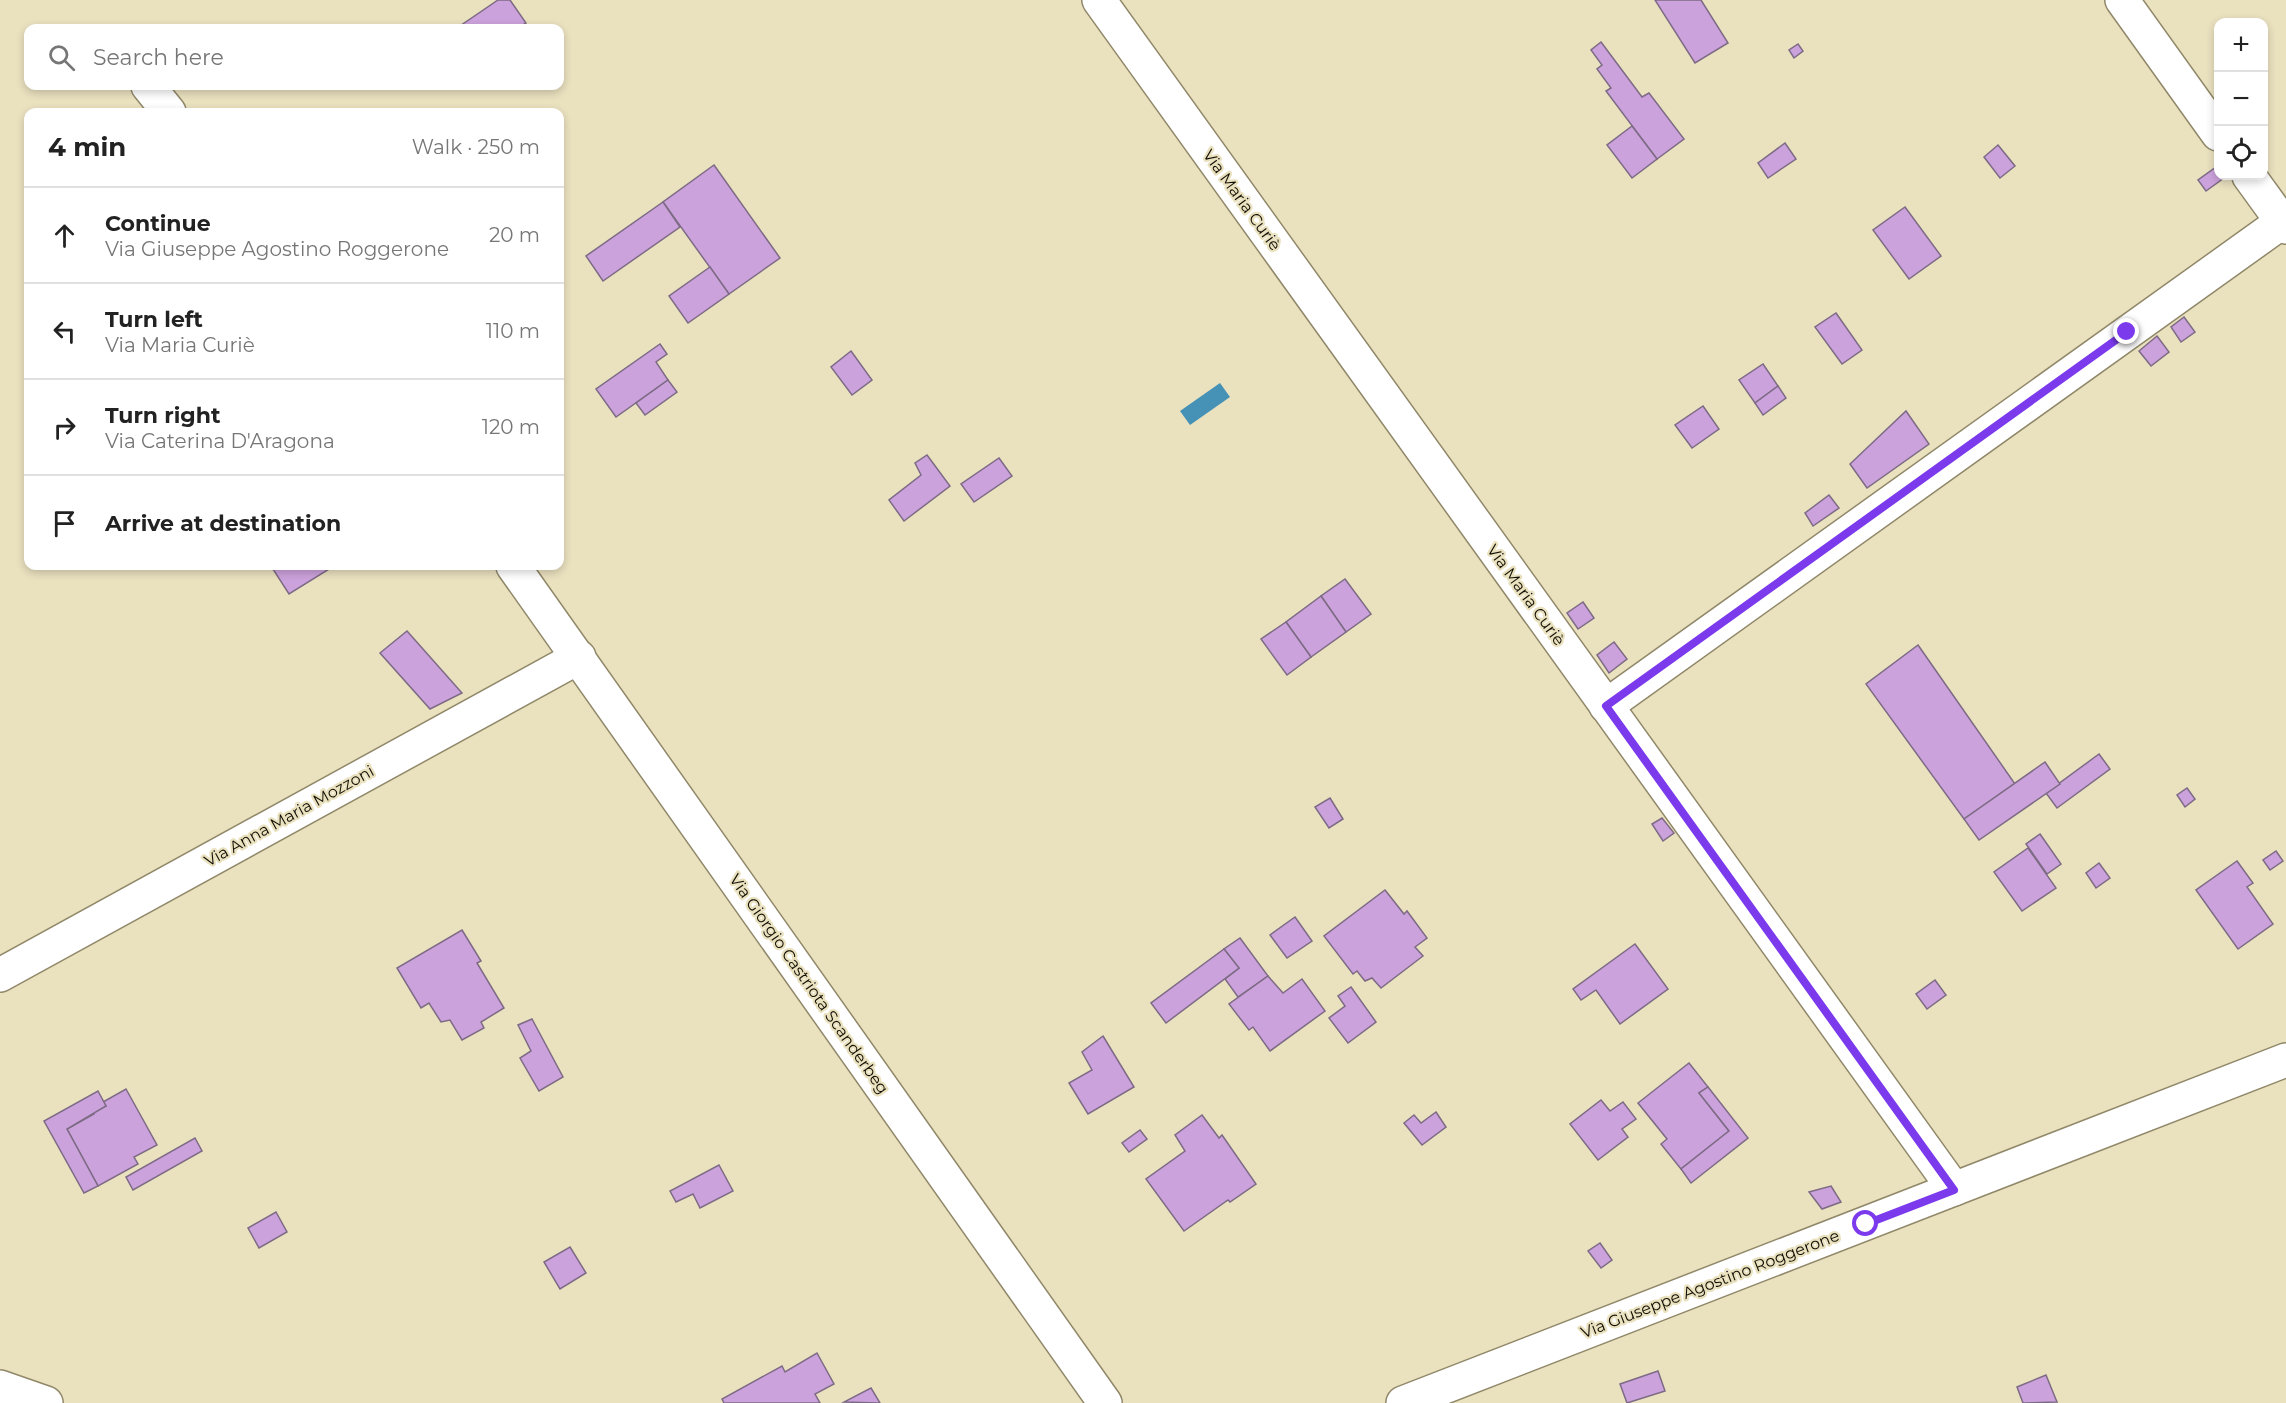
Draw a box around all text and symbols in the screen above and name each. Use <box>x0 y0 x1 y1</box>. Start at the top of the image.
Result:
map controls <box>2214 18 2268 180</box>
button: + <box>2214 18 2268 72</box>
search box <box>24 24 564 90</box>
icon: search <box>45 41 78 74</box>
text: Search here <box>93 44 224 71</box>
button: − <box>2214 72 2268 126</box>
button: locate <box>2214 126 2268 180</box>
text: 4 min <box>48 131 126 163</box>
text: Walk · 250 m <box>412 135 540 159</box>
street label: Via Maria Curiè <box>1199 146 1285 254</box>
text: Continue <box>105 210 211 237</box>
icon: ahead <box>48 219 81 252</box>
text: 20 m <box>489 223 540 247</box>
text: Via Giuseppe Agostino Roggerone <box>105 237 449 261</box>
text: Turn left <box>105 306 203 333</box>
icon: left <box>48 315 81 348</box>
route end <box>2113 318 2139 344</box>
text: 110 m <box>486 319 540 343</box>
text: Via Maria Curiè <box>105 333 255 357</box>
text: Turn right <box>105 402 220 429</box>
icon: right <box>48 411 81 444</box>
text: 120 m <box>482 415 540 439</box>
text: Via Caterina D'Aragona <box>105 429 335 453</box>
icon: arrive <box>48 507 81 540</box>
text: Arrive at destination <box>105 510 341 537</box>
street label: Via Maria Curiè <box>1483 541 1569 649</box>
street label: Via Anna Maria Mozzoni <box>201 761 377 871</box>
street label: Via Giorgio Castriota Scanderbeg <box>726 870 892 1098</box>
route start <box>1852 1210 1878 1236</box>
street label: Via Giuseppe Agostino Roggerone <box>1578 1226 1842 1342</box>

